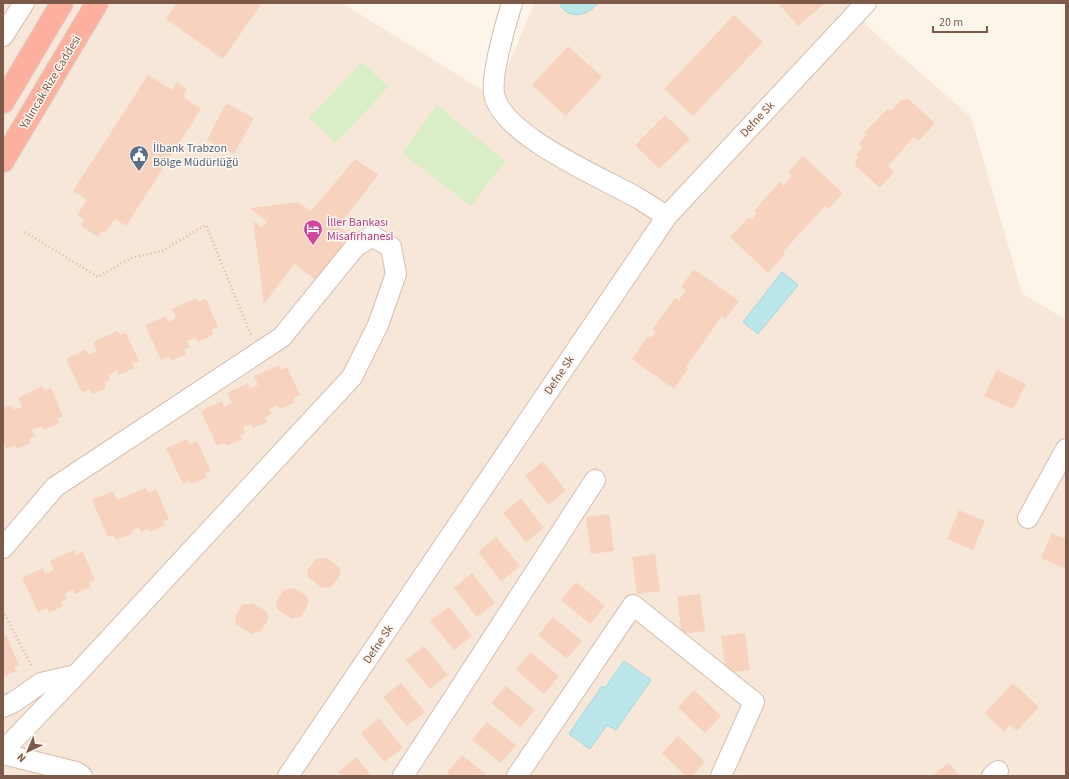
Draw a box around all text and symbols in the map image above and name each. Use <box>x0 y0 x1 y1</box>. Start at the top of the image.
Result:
scale bar <box>933 8 987 34</box>
text: 20 m <box>939 14 963 31</box>
street label: Yalıncak Rize Caddesi <box>15 32 85 133</box>
street label: Defne Sk <box>736 97 779 141</box>
place label: İlbank Trabzon Bölge Müdürlüğü <box>153 140 239 171</box>
public building icon: İlbank Trabzon Bölge Müdürlüğü <box>128 144 150 172</box>
place label: İller Bankası Misafirhanesi <box>327 214 393 245</box>
hotel icon: İller Bankası Misafirhanesi <box>302 218 324 246</box>
street label: Defne Sk <box>540 352 579 398</box>
street label: Defne Sk <box>359 621 398 667</box>
north arrow <box>8 731 48 771</box>
text: N <box>14 750 29 766</box>

